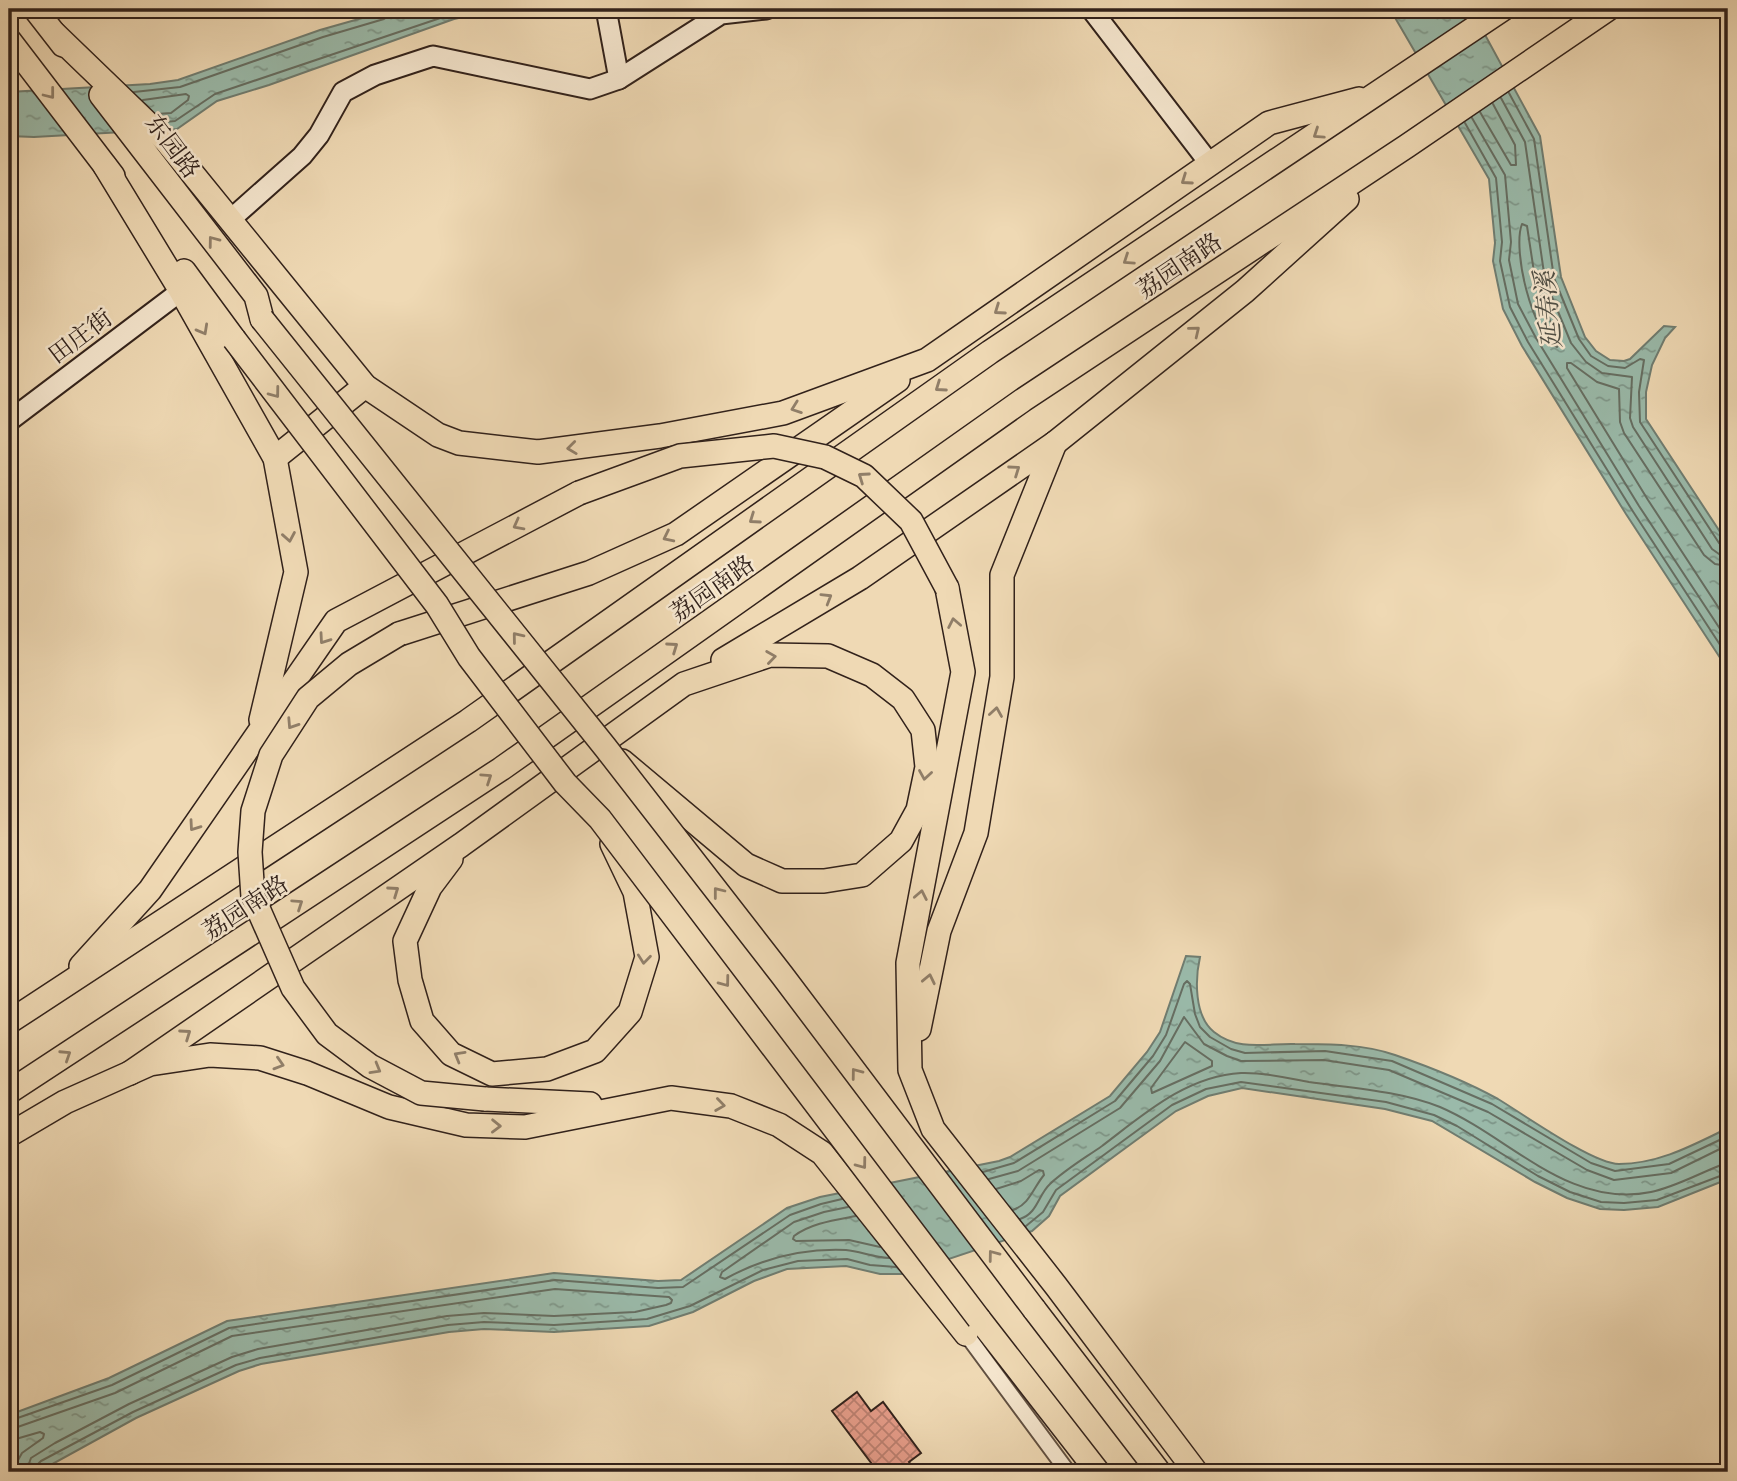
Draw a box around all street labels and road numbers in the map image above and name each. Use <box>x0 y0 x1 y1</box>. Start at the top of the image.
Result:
street label: 东园路 <box>139 108 207 184</box>
street label: 荔园南路 <box>1131 225 1227 305</box>
street label: 田庄街 <box>42 302 118 370</box>
street label: 荔园南路 <box>664 548 760 628</box>
street label: 荔园南路 <box>196 868 294 946</box>

